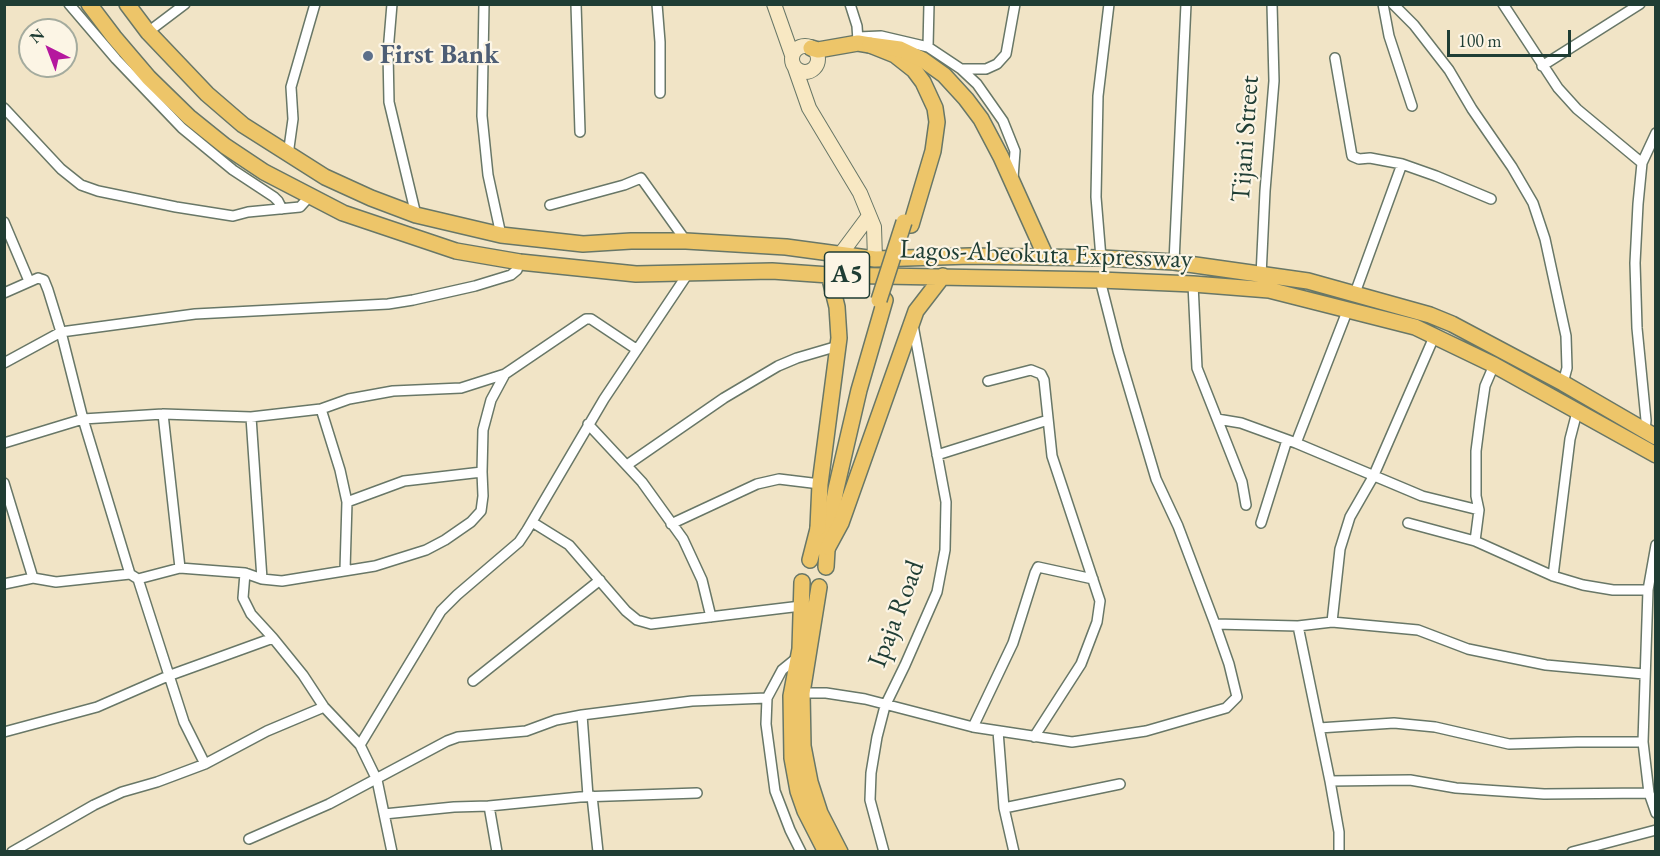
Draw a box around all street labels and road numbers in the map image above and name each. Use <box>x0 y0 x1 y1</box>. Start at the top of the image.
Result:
street label: Tijani Street <box>1225 74 1267 204</box>
street label: Lagos-Abeokuta Expressway <box>899 234 1193 276</box>
road number: A5 <box>824 252 870 298</box>
street label: Ipaja Road <box>862 556 932 672</box>

